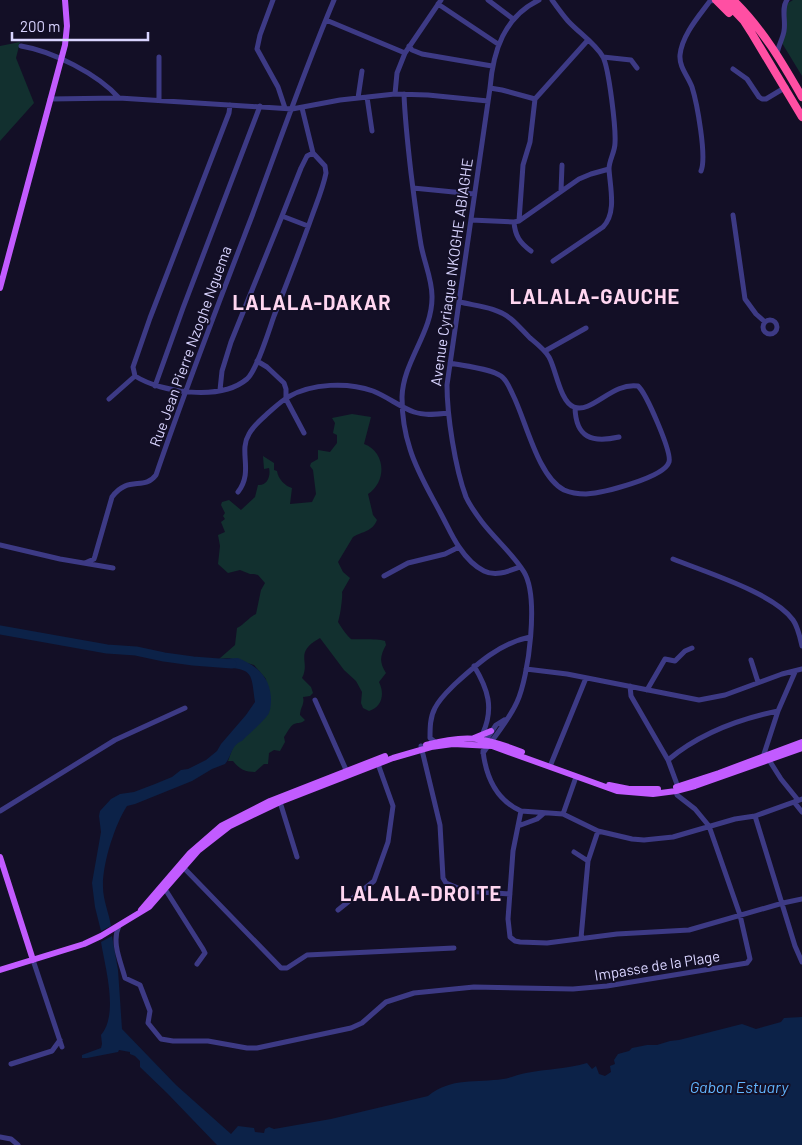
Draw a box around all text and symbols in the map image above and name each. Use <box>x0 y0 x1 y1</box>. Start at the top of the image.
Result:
scale bar <box>12 10 149 42</box>
text: 200 m <box>20 17 60 35</box>
street label: Avenue Cyriaque NKOGHE ABIAGHE <box>426 157 476 387</box>
street label: Rue Jean Pierre Nzoghe Nguema <box>145 243 235 449</box>
district label: LALALA-GAUCHE <box>510 284 680 308</box>
district label: LALALA-DAKAR <box>233 290 391 314</box>
district label: LALALA-DROITE <box>340 881 502 905</box>
street label: Impasse de la Plage <box>593 946 721 984</box>
water label: Gabon Estuary <box>690 1077 789 1096</box>

